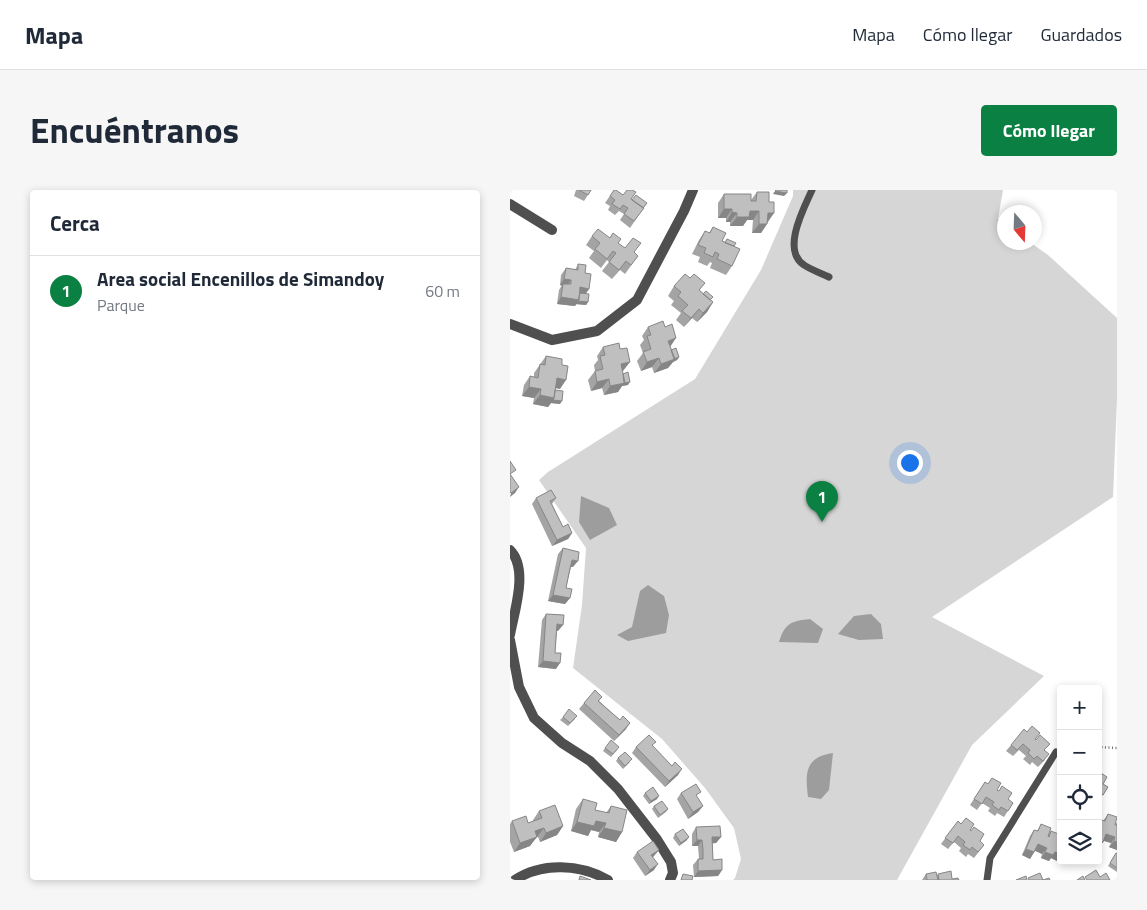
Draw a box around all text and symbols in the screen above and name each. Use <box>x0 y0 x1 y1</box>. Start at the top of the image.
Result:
text: Mapa <box>25 17 83 53</box>
text: Mapa <box>852 21 895 48</box>
text: Cómo llegar <box>923 21 1012 48</box>
text: Guardados <box>1040 21 1122 48</box>
text: Encuéntranos <box>30 103 239 157</box>
button: Cómo llegar <box>981 105 1117 156</box>
north arrow <box>997 205 1042 250</box>
text: Cerca <box>50 207 100 239</box>
text: Area social Encenillos de Simandoy <box>97 264 384 293</box>
text: 1 <box>62 279 70 303</box>
text: 60 m <box>425 279 460 303</box>
text: Parque <box>97 293 145 317</box>
your location <box>897 450 923 476</box>
pin: 1 <box>806 481 838 522</box>
map controls <box>1057 685 1102 865</box>
button: + <box>1057 685 1102 730</box>
button: − <box>1057 730 1102 775</box>
button: locate <box>1057 775 1102 820</box>
button: layers <box>1057 820 1102 865</box>

